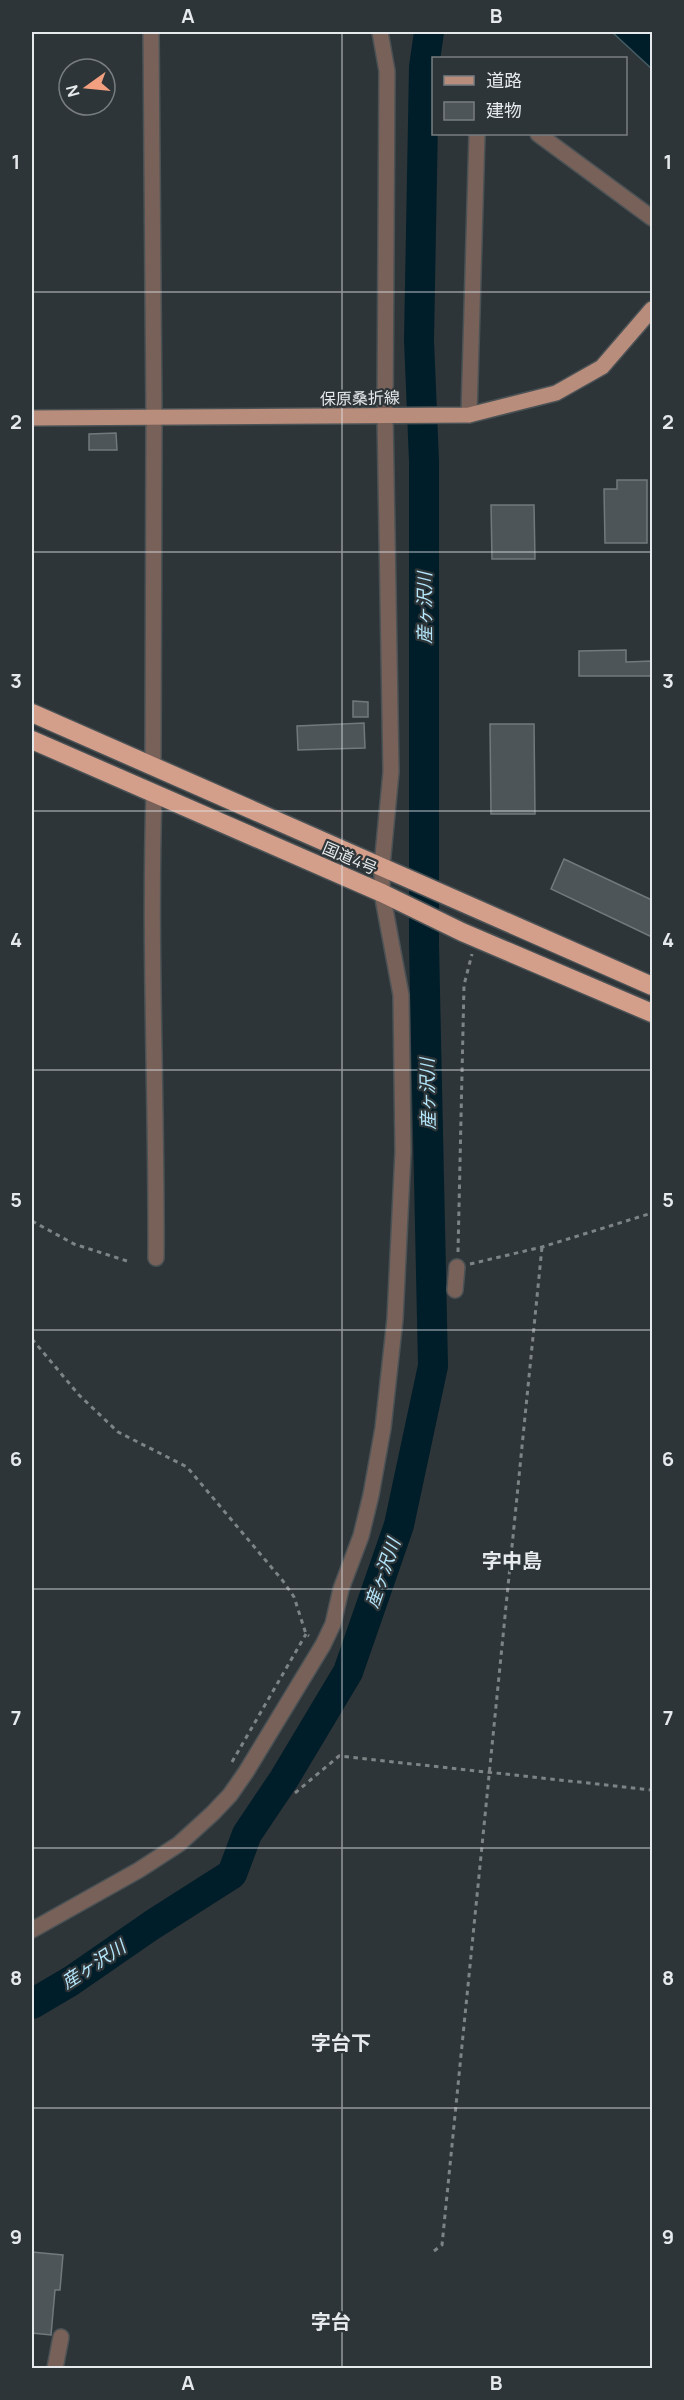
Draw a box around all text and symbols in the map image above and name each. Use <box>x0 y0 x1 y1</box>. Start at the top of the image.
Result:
text: A <box>181 2 195 29</box>
text: B <box>490 2 503 29</box>
north arrow <box>57 57 117 117</box>
legend <box>432 57 627 135</box>
text: 道路 <box>486 68 522 92</box>
text: N <box>60 82 85 99</box>
text: 建物 <box>486 98 522 122</box>
text: 1 <box>12 148 20 175</box>
text: 1 <box>664 148 672 175</box>
street label: 保原桑折線 <box>320 386 400 410</box>
text: 2 <box>10 408 22 435</box>
text: 2 <box>662 408 674 435</box>
water label: 産ヶ沢川 <box>412 570 436 644</box>
text: 3 <box>10 667 22 694</box>
text: 3 <box>662 667 674 694</box>
street label: 国道4号 <box>319 837 381 879</box>
text: 4 <box>10 926 22 953</box>
text: 4 <box>662 926 674 953</box>
water label: 産ヶ沢川 <box>414 1056 440 1130</box>
text: 5 <box>10 1186 22 1213</box>
text: 5 <box>662 1186 674 1213</box>
text: 6 <box>10 1445 22 1472</box>
text: 6 <box>662 1445 674 1472</box>
water label: 産ヶ沢川 <box>359 1533 406 1611</box>
district label: 字中島 <box>482 1547 542 1574</box>
text: 7 <box>11 1704 21 1731</box>
text: 7 <box>663 1704 673 1731</box>
water label: 産ヶ沢川 <box>56 1933 131 1994</box>
text: 8 <box>10 1964 22 1991</box>
text: 8 <box>662 1964 674 1991</box>
district label: 字台下 <box>311 2029 371 2056</box>
text: 9 <box>10 2223 22 2250</box>
text: 9 <box>662 2223 674 2250</box>
district label: 字台 <box>311 2308 351 2335</box>
text: A <box>181 2369 195 2396</box>
text: B <box>490 2369 503 2396</box>

